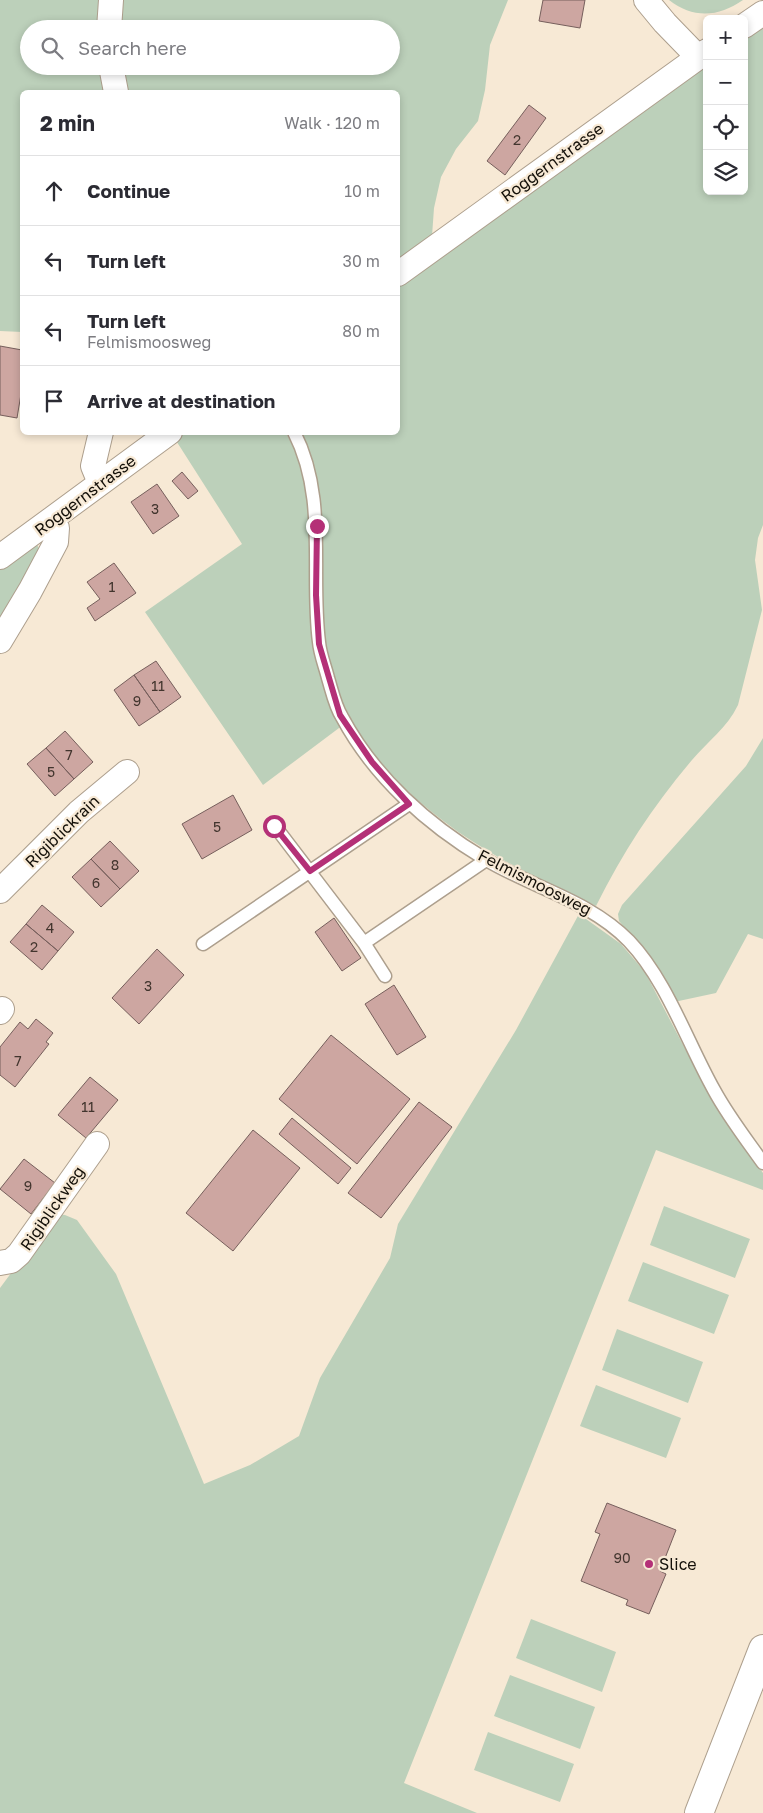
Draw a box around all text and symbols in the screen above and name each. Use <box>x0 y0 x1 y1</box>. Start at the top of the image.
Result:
map controls <box>703 15 748 195</box>
button: + <box>703 15 748 60</box>
search box <box>20 20 400 75</box>
icon: search <box>38 34 66 62</box>
text: Search here <box>78 36 187 59</box>
button: − <box>703 60 748 105</box>
button: locate <box>703 105 748 150</box>
text: 2 min <box>40 110 95 136</box>
text: Walk · 120 m <box>284 113 380 133</box>
street label: Roggernstrasse <box>497 118 607 206</box>
house number: 2 <box>513 131 521 148</box>
button: layers <box>703 150 748 195</box>
icon: ahead <box>40 177 68 205</box>
text: Continue <box>87 179 170 202</box>
text: 10 m <box>344 181 380 201</box>
icon: left <box>40 247 68 275</box>
text: Turn left <box>87 249 166 272</box>
text: 30 m <box>343 251 380 271</box>
text: Turn left <box>87 309 166 332</box>
icon: left <box>40 317 68 345</box>
text: 80 m <box>342 321 380 341</box>
text: Felmismoosweg <box>87 332 211 352</box>
icon: arrive <box>40 387 68 415</box>
text: Arrive at destination <box>87 389 275 412</box>
street label: Roggernstrasse <box>30 450 140 540</box>
house number: 3 <box>151 500 159 517</box>
route end <box>306 515 329 538</box>
house number: 1 <box>109 578 116 595</box>
house number: 11 <box>151 677 165 694</box>
house number: 9 <box>133 692 141 709</box>
house number: 7 <box>65 746 73 763</box>
house number: 5 <box>47 763 55 780</box>
street label: Rigiblickrain <box>21 791 103 871</box>
route start <box>263 815 286 838</box>
house number: 5 <box>213 818 221 835</box>
street label: Felmismoosweg <box>475 845 595 919</box>
house number: 8 <box>111 856 119 873</box>
house number: 6 <box>92 874 100 891</box>
house number: 4 <box>46 919 54 936</box>
house number: 2 <box>30 938 38 955</box>
house number: 3 <box>144 977 152 994</box>
house number: 7 <box>14 1052 22 1069</box>
house number: 11 <box>81 1098 95 1115</box>
street label: Rigiblickweg <box>16 1162 88 1254</box>
house number: 9 <box>24 1177 32 1194</box>
house number: 90 <box>613 1549 631 1566</box>
place label: Slice <box>659 1554 697 1574</box>
marker: Slice <box>643 1558 655 1570</box>

